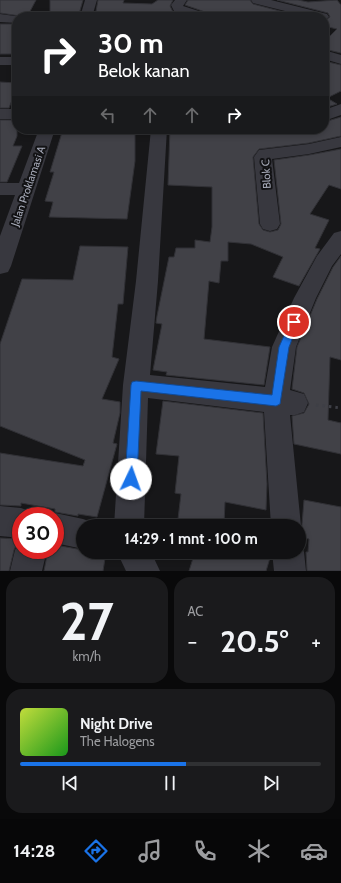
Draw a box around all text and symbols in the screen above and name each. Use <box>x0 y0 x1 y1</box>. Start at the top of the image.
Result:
text: 30 m <box>98 26 164 60</box>
icon: right <box>32 28 84 80</box>
text: Belok kanan <box>98 60 190 82</box>
icon: left <box>97 104 119 126</box>
icon: ahead <box>139 104 161 126</box>
icon: ahead <box>181 104 203 126</box>
icon: right <box>223 104 245 126</box>
street label: Jalan Proklamasi A <box>7 144 48 229</box>
street label: Blok C <box>258 159 274 189</box>
pin <box>277 305 311 339</box>
icon: arrive <box>283 311 305 333</box>
position arrow <box>110 458 152 500</box>
speed limit sign: 30 <box>12 507 64 559</box>
text: 14:29 · 1 mnt · 100 m <box>124 530 258 548</box>
text: 27 <box>60 590 114 653</box>
text: AC <box>188 603 203 619</box>
text: 20.5° <box>220 623 288 660</box>
text: − <box>188 628 197 655</box>
text: + <box>311 628 321 655</box>
text: km/h <box>73 648 101 664</box>
text: Night Drive <box>80 715 153 733</box>
text: The Halogens <box>80 733 155 749</box>
icon: previous <box>59 772 81 794</box>
icon: pause <box>159 772 181 794</box>
icon: next <box>260 772 282 794</box>
icon: directions <box>82 837 110 865</box>
icon: music <box>136 837 164 865</box>
icon: phone <box>191 837 219 865</box>
icon: climate <box>245 837 273 865</box>
icon: car <box>300 837 328 865</box>
text: 14:28 <box>13 840 55 862</box>

